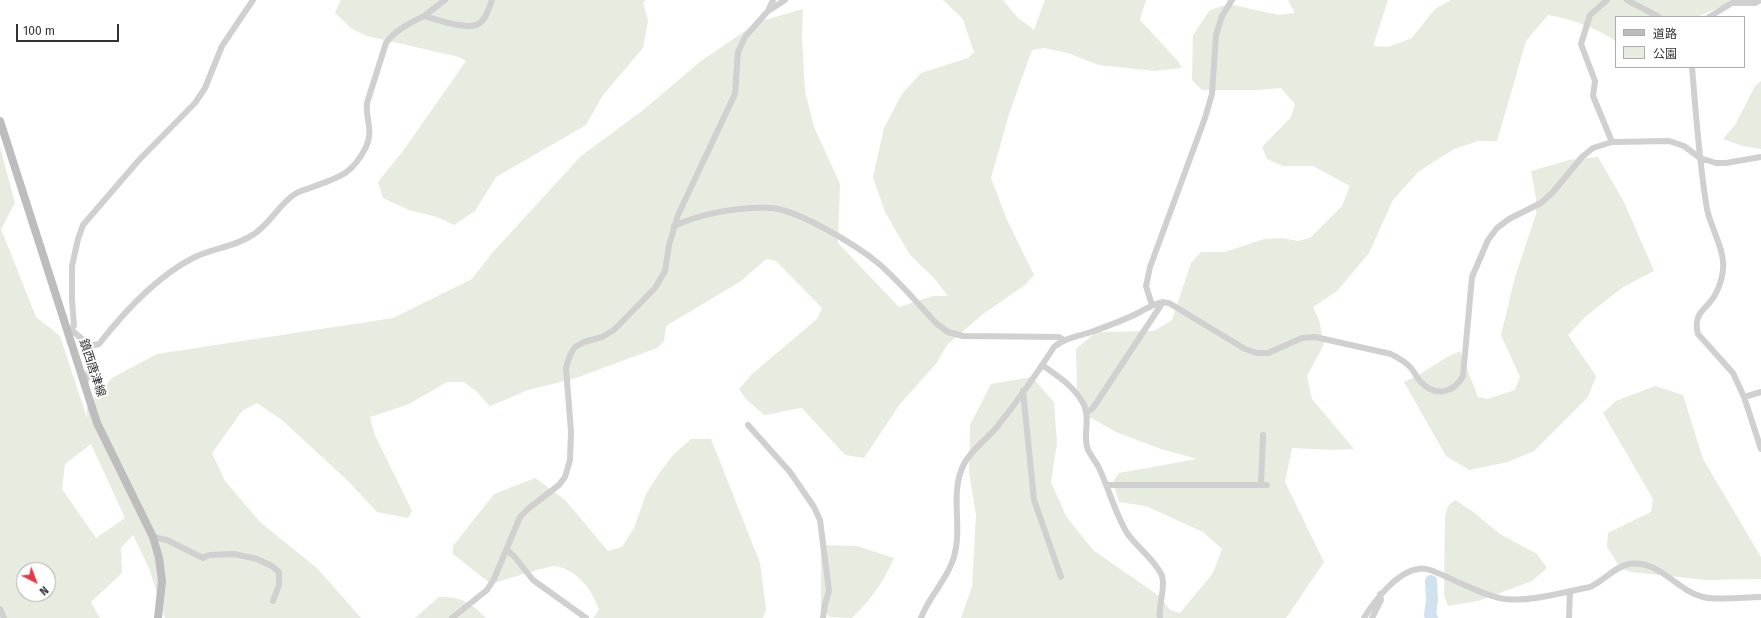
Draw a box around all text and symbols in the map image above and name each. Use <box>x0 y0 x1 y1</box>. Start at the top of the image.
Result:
scale bar <box>18 16 121 42</box>
legend <box>1615 16 1745 68</box>
text: 100 m <box>23 24 55 38</box>
text: 道路 <box>1653 27 1677 41</box>
text: 公園 <box>1653 47 1677 61</box>
street label: 鎮西唐津線 <box>76 337 108 399</box>
north arrow <box>16 562 56 602</box>
text: N <box>37 583 51 598</box>

